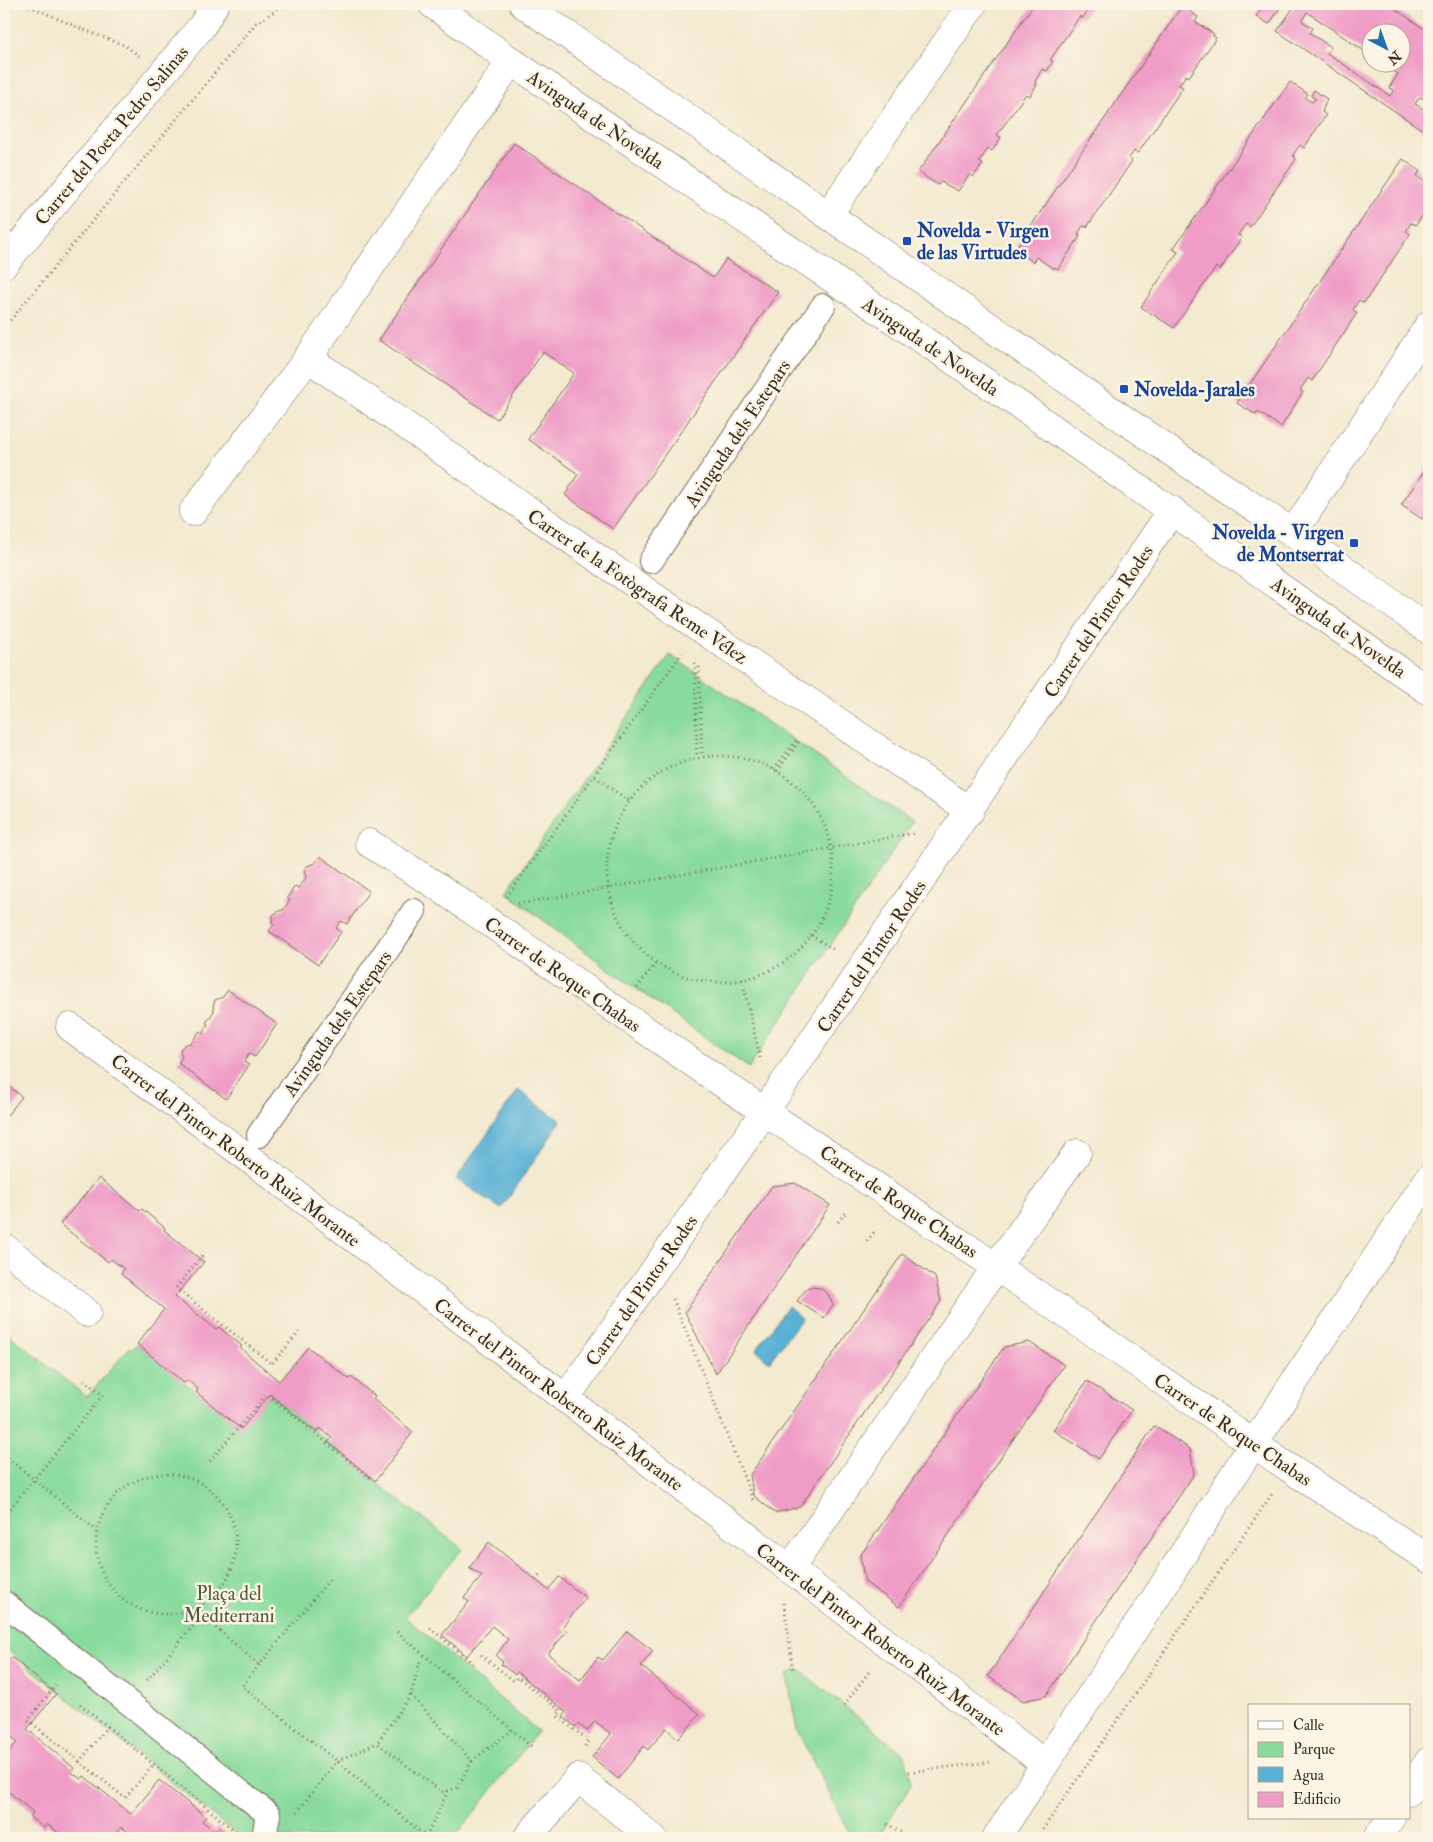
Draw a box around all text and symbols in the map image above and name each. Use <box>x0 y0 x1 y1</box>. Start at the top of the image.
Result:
north arrow <box>1360 22 1410 72</box>
street label: Carrer del Poeta Pedro Salinas <box>30 41 194 230</box>
text: N <box>1384 46 1405 68</box>
street label: Avinguda de Novelda <box>522 65 669 175</box>
place label: Novelda - Virgen de las Virtudes <box>916 219 1049 265</box>
marker: Novelda - Virgen de las Virtudes <box>901 235 913 247</box>
street label: Avinguda de Novelda <box>857 292 1004 402</box>
street label: Avinguda dels Estepars <box>679 355 797 513</box>
place label: Novelda-Jarales <box>1133 378 1255 402</box>
marker: Novelda-Jarales <box>1118 383 1130 395</box>
street label: Carrer de la Fotògrafa Reme Vélez <box>523 504 752 670</box>
place label: Novelda - Virgen de Montserrat <box>1211 521 1345 567</box>
marker: Novelda - Virgen de Montserrat <box>1348 537 1360 549</box>
street label: Carrer del Pintor Rodes <box>1039 540 1159 703</box>
street label: Avinguda de Novelda <box>1265 572 1411 684</box>
street label: Carrer del Pintor Rodes <box>812 875 932 1038</box>
street label: Carrer de Roque Chabas <box>480 912 645 1038</box>
street label: Avinguda dels Estepars <box>278 946 398 1103</box>
street label: Carrer del Pintor Roberto Ruiz Morante <box>106 1049 365 1253</box>
street label: Carrer de Roque Chabas <box>815 1140 982 1264</box>
street label: Carrer del Pintor Rodes <box>581 1210 703 1371</box>
street label: Carrer del Pintor Roberto Ruiz Morante <box>429 1293 688 1497</box>
street label: Carrer de Roque Chabas <box>1149 1368 1316 1492</box>
street label: Carrer del Pintor Roberto Ruiz Morante <box>751 1538 1010 1742</box>
park label: Plaça del Mediterrani <box>183 1582 275 1628</box>
legend <box>1248 1704 1410 1820</box>
text: Calle <box>1293 1716 1324 1735</box>
text: Parque <box>1293 1740 1335 1759</box>
text: Agua <box>1292 1766 1325 1785</box>
text: Edificio <box>1293 1790 1341 1809</box>

